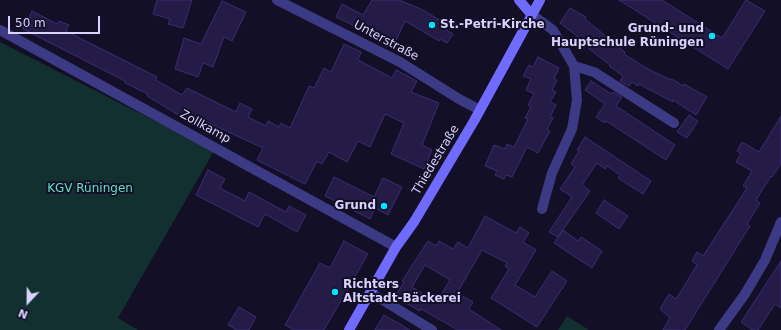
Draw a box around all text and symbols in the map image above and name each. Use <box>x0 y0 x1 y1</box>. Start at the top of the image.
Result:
scale bar <box>10 8 102 34</box>
text: 50 m <box>15 16 46 30</box>
street label: Unterstraße <box>351 18 421 64</box>
place label: St.-Petri-Kirche <box>440 18 545 32</box>
marker: St.-Petri-Kirche <box>427 20 437 30</box>
place label: Grund- und Hauptschule Rüningen <box>551 22 704 50</box>
marker: Grund- und Hauptschule Rüningen <box>707 31 717 41</box>
street label: Zollkamp <box>177 107 233 147</box>
street label: Thiedestraße <box>410 123 462 197</box>
park label: KGV Rüningen <box>47 182 133 196</box>
place label: Grund <box>335 199 376 213</box>
marker: Grund <box>379 201 389 211</box>
place label: Richters Altstadt-Bäckerei <box>343 278 461 306</box>
north arrow <box>8 282 48 322</box>
marker: Richters Altstadt-Bäckerei <box>330 287 340 297</box>
text: N <box>17 306 30 321</box>

